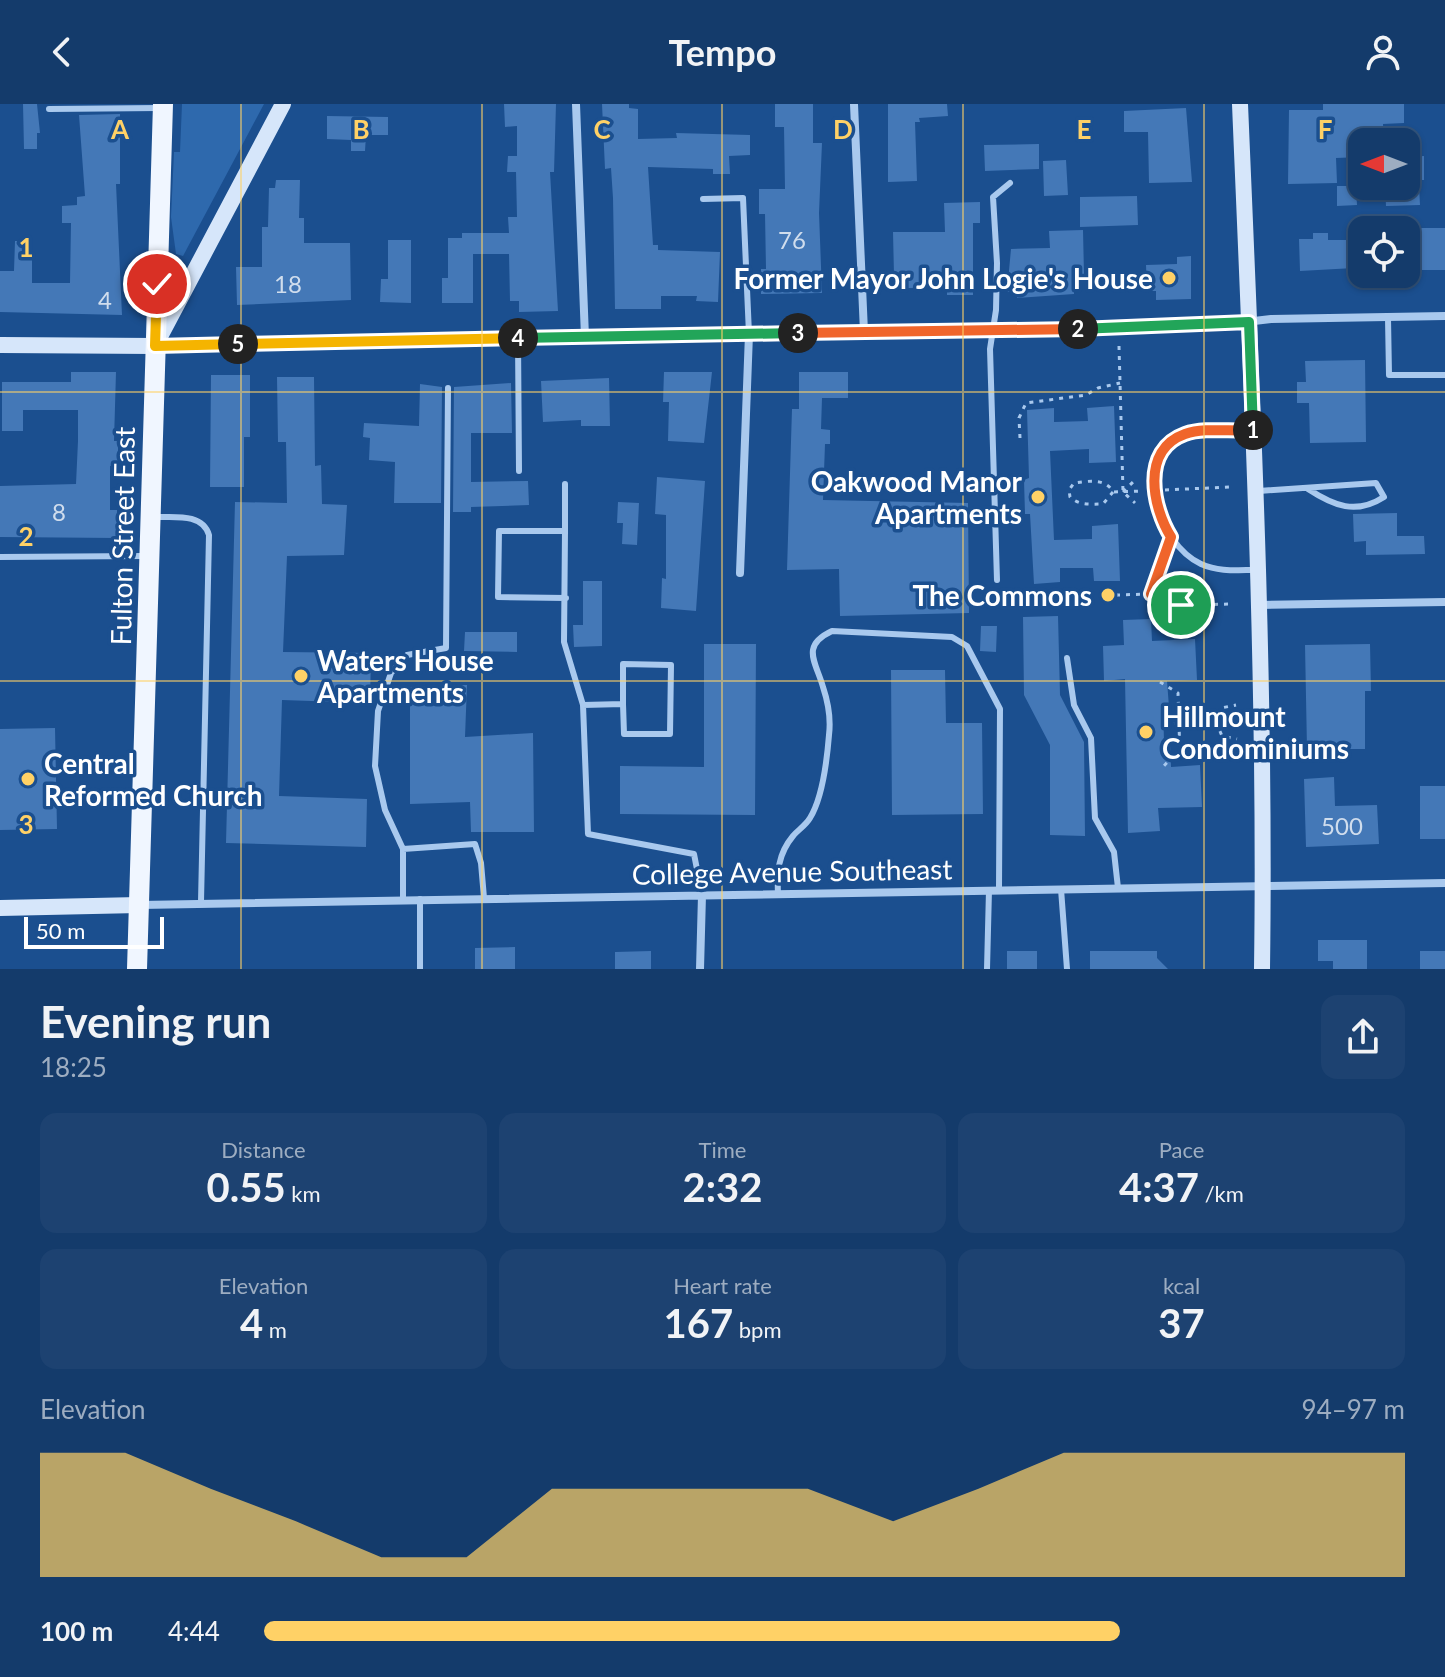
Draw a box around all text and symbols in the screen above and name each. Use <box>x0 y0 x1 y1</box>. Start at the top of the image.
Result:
icon: back <box>40 30 84 74</box>
text: Tempo <box>669 30 776 74</box>
icon: person <box>1361 30 1405 74</box>
text: A <box>110 113 130 145</box>
text: B <box>352 113 370 145</box>
text: C <box>593 113 611 145</box>
text: D <box>833 113 853 145</box>
text: E <box>1077 113 1091 145</box>
text: F <box>1318 113 1332 145</box>
north arrow <box>1348 128 1420 200</box>
map controls <box>1348 128 1420 288</box>
button: locate <box>1348 216 1420 288</box>
house number: 76 <box>778 225 806 254</box>
text: 1 <box>18 231 34 263</box>
pin <box>123 250 191 318</box>
place label: Former Mayor John Logie's House <box>734 261 1153 295</box>
icon: check <box>135 262 179 306</box>
house number: 18 <box>274 269 302 298</box>
marker: Former Mayor John Logie's House <box>1160 269 1178 287</box>
house number: 4 <box>98 285 112 314</box>
pin: 2 <box>1058 309 1098 349</box>
pin: 3 <box>778 313 818 353</box>
text: 2 <box>1072 315 1084 342</box>
pin: 4 <box>498 318 538 358</box>
text: 3 <box>792 319 804 346</box>
pin: 5 <box>218 324 258 364</box>
text: 4 <box>512 324 524 351</box>
text: 5 <box>232 330 244 357</box>
pin: 1 <box>1233 410 1273 450</box>
text: 1 <box>1247 416 1259 443</box>
street label: Fulton Street East <box>103 426 141 646</box>
place label: Oakwood Manor Apartments <box>811 464 1023 530</box>
marker: Oakwood Manor Apartments <box>1029 488 1047 506</box>
house number: 8 <box>52 497 66 526</box>
text: 2 <box>18 520 34 552</box>
pin <box>1147 571 1215 639</box>
place label: The Commons <box>913 578 1092 612</box>
icon: arrive <box>1159 583 1203 627</box>
marker: The Commons <box>1099 586 1117 604</box>
place label: Waters House Apartments <box>316 643 494 709</box>
marker: Waters House Apartments <box>292 667 310 685</box>
place label: Hillmount Condominiums <box>1162 699 1349 765</box>
marker: Hillmount Condominiums <box>1137 723 1155 741</box>
place label: Central Reformed Church <box>44 746 263 812</box>
marker: Central Reformed Church <box>19 770 37 788</box>
text: 3 <box>18 808 34 840</box>
house number: 500 <box>1321 811 1363 840</box>
street label: College Avenue Southeast <box>631 851 953 891</box>
scale bar <box>24 913 164 949</box>
text: 50 m <box>36 917 85 944</box>
text: Evening run <box>40 995 271 1047</box>
button: share <box>1321 995 1405 1079</box>
text: 18:25 <box>40 1051 107 1083</box>
text: Distance <box>221 1136 306 1163</box>
text: Time <box>699 1136 746 1163</box>
text: Pace <box>1159 1136 1204 1163</box>
text: 0.55 <box>206 1163 286 1211</box>
text: 2:32 <box>683 1163 762 1211</box>
text: 4:37 <box>1119 1163 1199 1211</box>
text: km <box>286 1180 321 1207</box>
text: /km <box>1199 1180 1244 1207</box>
text: Elevation <box>219 1272 308 1299</box>
text: Heart rate <box>673 1272 772 1299</box>
text: kcal <box>1163 1272 1200 1299</box>
text: 4 <box>240 1299 263 1347</box>
text: 167 <box>664 1299 733 1347</box>
text: 37 <box>1158 1299 1205 1347</box>
text: m <box>263 1316 287 1343</box>
text: bpm <box>733 1316 782 1343</box>
text: Elevation <box>40 1393 146 1425</box>
text: 94–97 m <box>1302 1393 1405 1425</box>
text: 100 m <box>40 1615 113 1647</box>
text: 4:44 <box>168 1615 220 1647</box>

